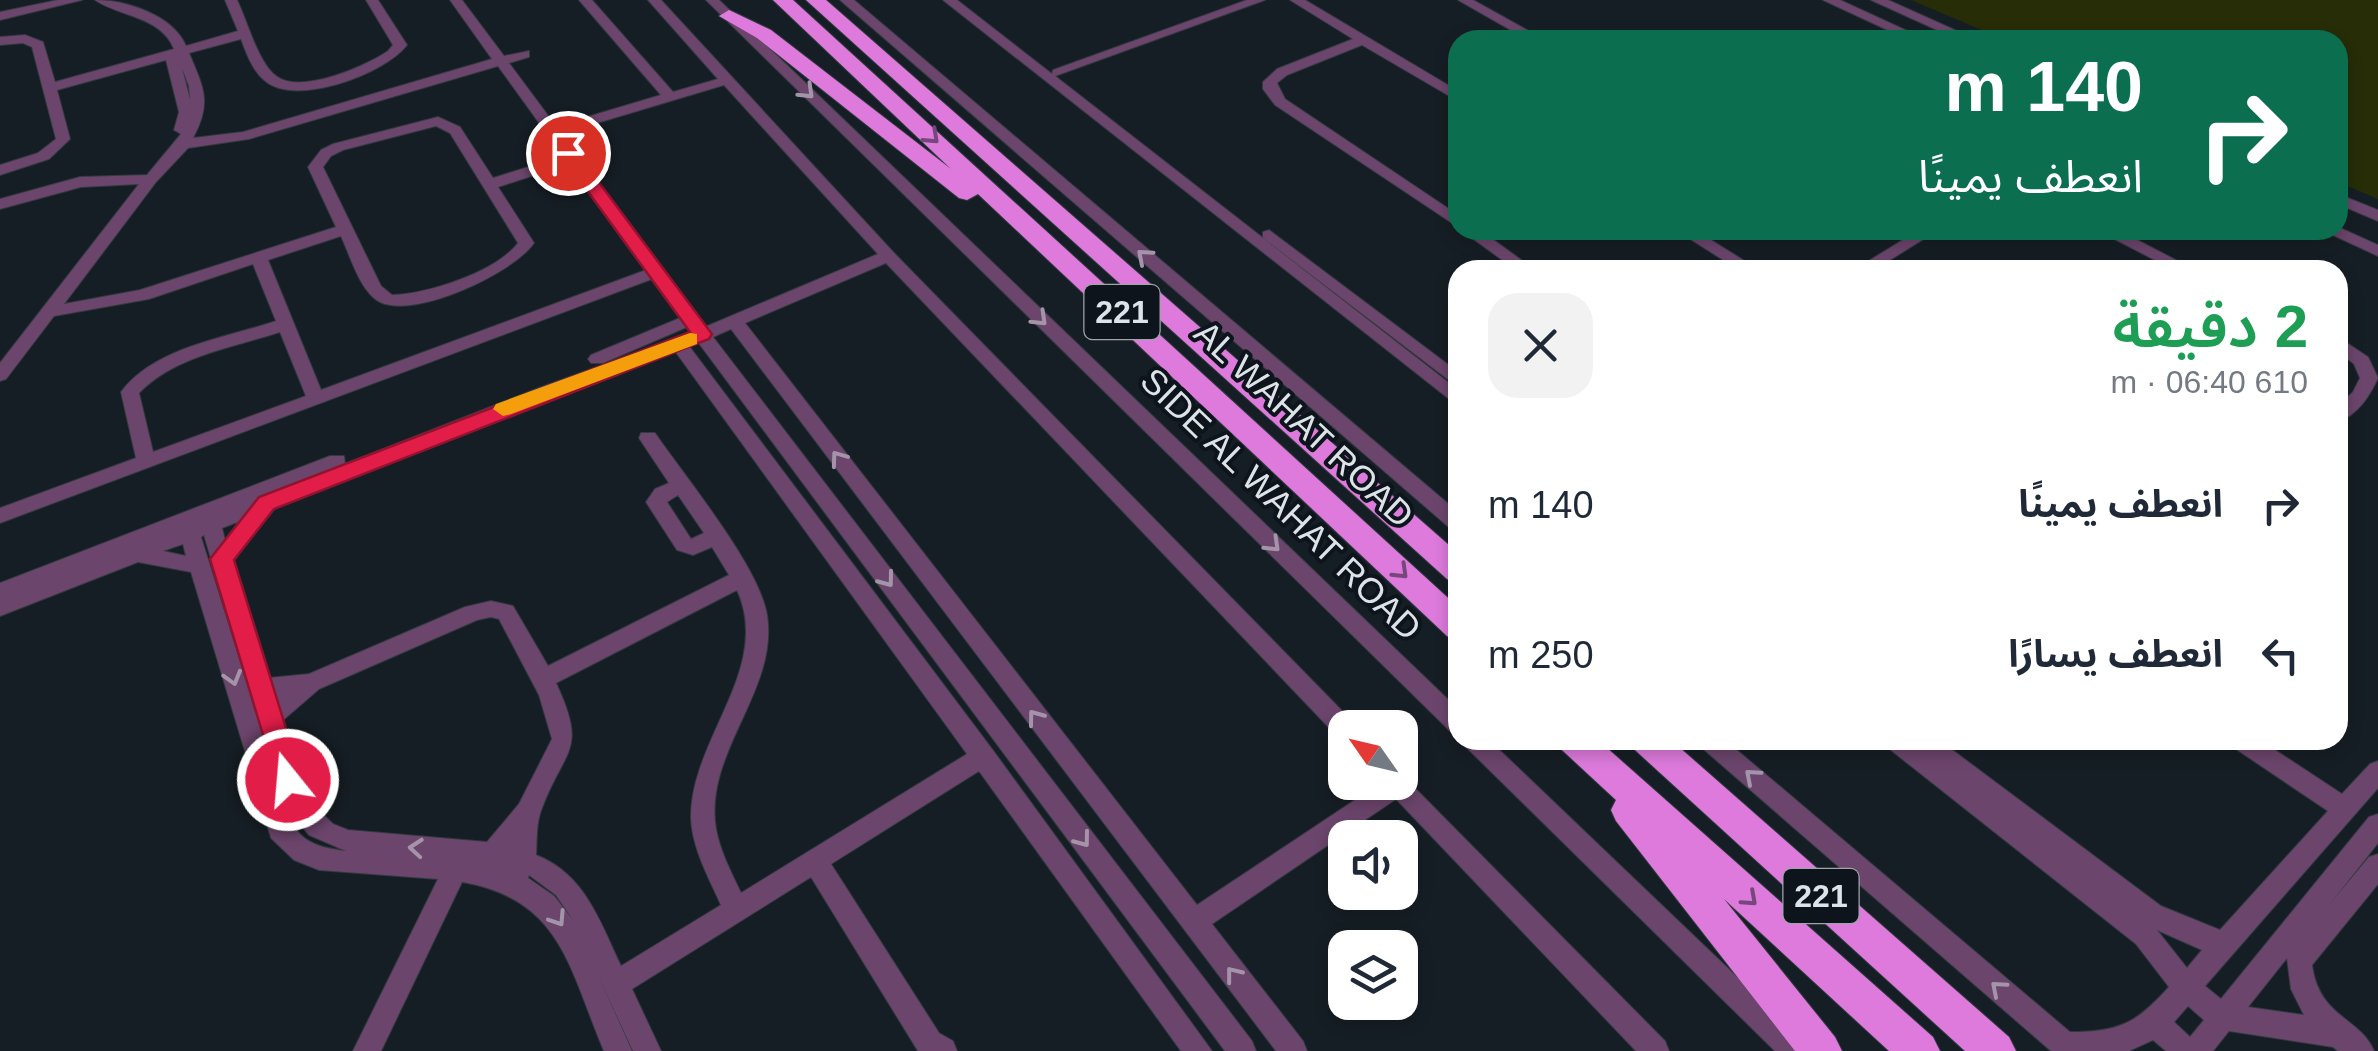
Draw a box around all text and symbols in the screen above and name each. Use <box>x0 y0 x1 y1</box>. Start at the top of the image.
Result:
text: 140 m <box>1945 48 2143 126</box>
icon: right <box>2178 70 2308 200</box>
one-way arrow <box>796 80 814 98</box>
pin <box>526 111 611 196</box>
one-way arrow <box>920 125 938 143</box>
icon: arrive <box>541 126 596 181</box>
text: انعطف يمينًا <box>1918 151 2143 202</box>
one-way arrow <box>1137 250 1155 268</box>
road number: 221 <box>1084 285 1160 339</box>
button: close <box>1488 293 1593 398</box>
text: 2 دقيقة <box>2112 293 2308 360</box>
one-way arrow <box>1029 307 1047 325</box>
street label: AL WAHAT ROAD <box>1187 313 1421 535</box>
street label: SIDE AL WAHAT ROAD <box>1133 360 1429 647</box>
text: 610 m · 06:40 <box>2111 364 2308 400</box>
one-way arrow <box>831 451 850 470</box>
icon: right <box>2253 478 2308 533</box>
text: انعطف يمينًا <box>2018 483 2223 525</box>
text: 140 m <box>1488 484 1594 526</box>
one-way arrow <box>1262 533 1280 551</box>
one-way arrow <box>1389 560 1407 578</box>
one-way arrow <box>876 569 893 587</box>
icon: left <box>2253 628 2308 683</box>
text: انعطف يسارًا <box>2008 633 2223 675</box>
text: 250 m <box>1488 634 1594 676</box>
one-way arrow <box>221 669 242 686</box>
one-way arrow <box>1029 710 1046 728</box>
north arrow <box>1328 710 1418 800</box>
map controls <box>1328 710 1418 1020</box>
position arrow <box>236 728 340 832</box>
one-way arrow <box>1745 770 1763 788</box>
button: sound <box>1328 820 1418 910</box>
one-way arrow <box>1071 829 1088 847</box>
one-way arrow <box>407 838 423 859</box>
road number: 221 <box>1784 869 1858 923</box>
one-way arrow <box>1738 887 1757 905</box>
one-way arrow <box>546 909 565 927</box>
button: layers <box>1328 930 1418 1020</box>
one-way arrow <box>1228 967 1245 985</box>
one-way arrow <box>1992 981 2010 999</box>

